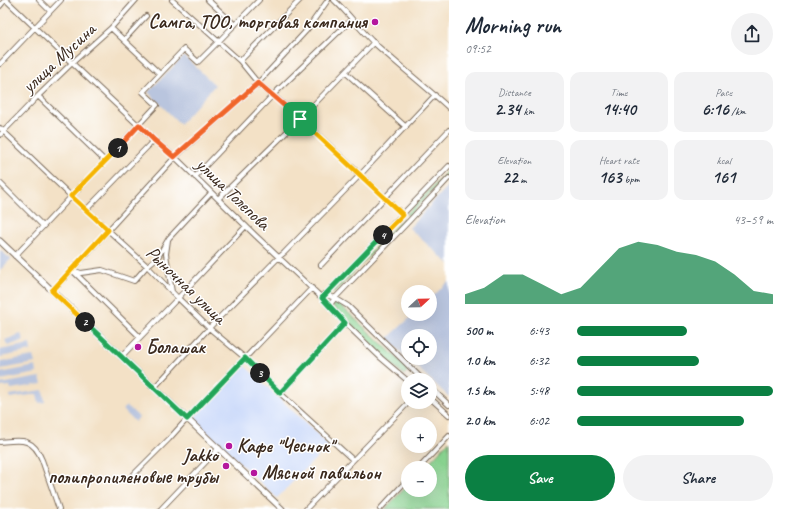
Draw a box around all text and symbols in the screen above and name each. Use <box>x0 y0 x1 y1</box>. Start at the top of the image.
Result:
place label: Самга, ТОО, торговая компания <box>148 10 368 34</box>
text: Morning run <box>465 12 561 40</box>
button: share <box>731 13 773 55</box>
street label: улица Мусина <box>16 16 103 99</box>
marker: Самга, ТОО, торговая компания <box>370 17 380 27</box>
text: 09:52 <box>465 41 491 57</box>
text: Distance <box>498 85 531 99</box>
text: Time <box>611 85 627 99</box>
text: Pace <box>715 85 732 99</box>
text: 2.34 <box>494 99 521 120</box>
text: 14:40 <box>602 99 636 120</box>
text: 6:16 <box>702 99 729 120</box>
pin <box>283 102 317 136</box>
text: km <box>521 104 534 118</box>
text: /km <box>729 104 746 118</box>
icon: arrive <box>289 108 311 130</box>
pin: 1 <box>108 138 128 158</box>
text: 1 <box>116 141 120 155</box>
street label: улица Толепова <box>190 152 276 237</box>
text: Elevation <box>497 153 531 167</box>
text: Heart rate <box>599 153 639 167</box>
text: kcal <box>716 153 731 167</box>
text: 22 <box>502 167 518 188</box>
text: 163 <box>598 167 622 188</box>
text: 161 <box>712 167 735 188</box>
text: m <box>518 172 526 186</box>
text: bpm <box>622 172 640 186</box>
text: Elevation <box>465 212 505 228</box>
text: 43–59 m <box>733 212 773 228</box>
pin: 4 <box>373 225 393 245</box>
text: 4 <box>381 228 385 242</box>
street label: Рыночная улица <box>141 241 233 331</box>
north arrow <box>401 285 437 321</box>
map controls <box>401 285 437 497</box>
pin: 2 <box>75 312 95 332</box>
text: 2 <box>83 315 87 329</box>
text: 500 m <box>465 323 493 339</box>
text: 6:43 <box>529 323 549 339</box>
button: locate <box>401 329 437 365</box>
place label: Болашак <box>146 335 206 359</box>
marker: Болашак <box>133 342 143 352</box>
text: 1.0 km <box>465 353 495 369</box>
text: 6:32 <box>529 353 549 369</box>
pin: 3 <box>250 363 270 383</box>
text: 3 <box>258 366 262 380</box>
button: layers <box>401 373 437 409</box>
text: 1.5 km <box>465 383 495 399</box>
text: 5:48 <box>529 383 549 399</box>
text: 2.0 km <box>465 413 495 429</box>
text: 6:02 <box>529 413 549 429</box>
button: + <box>401 417 437 453</box>
place label: Кафе "Чеснок" <box>237 434 338 458</box>
marker: Кафе "Чеснок" <box>224 441 234 451</box>
place label: Jakko полипропиленовые трубы <box>48 443 220 489</box>
button: Save <box>465 455 615 501</box>
button: Share <box>623 455 773 501</box>
marker: Jakko полипропиленовые трубы <box>221 461 231 471</box>
place label: Мясной павильон <box>262 461 382 485</box>
button: − <box>401 461 437 497</box>
marker: Мясной павильон <box>249 468 259 478</box>

